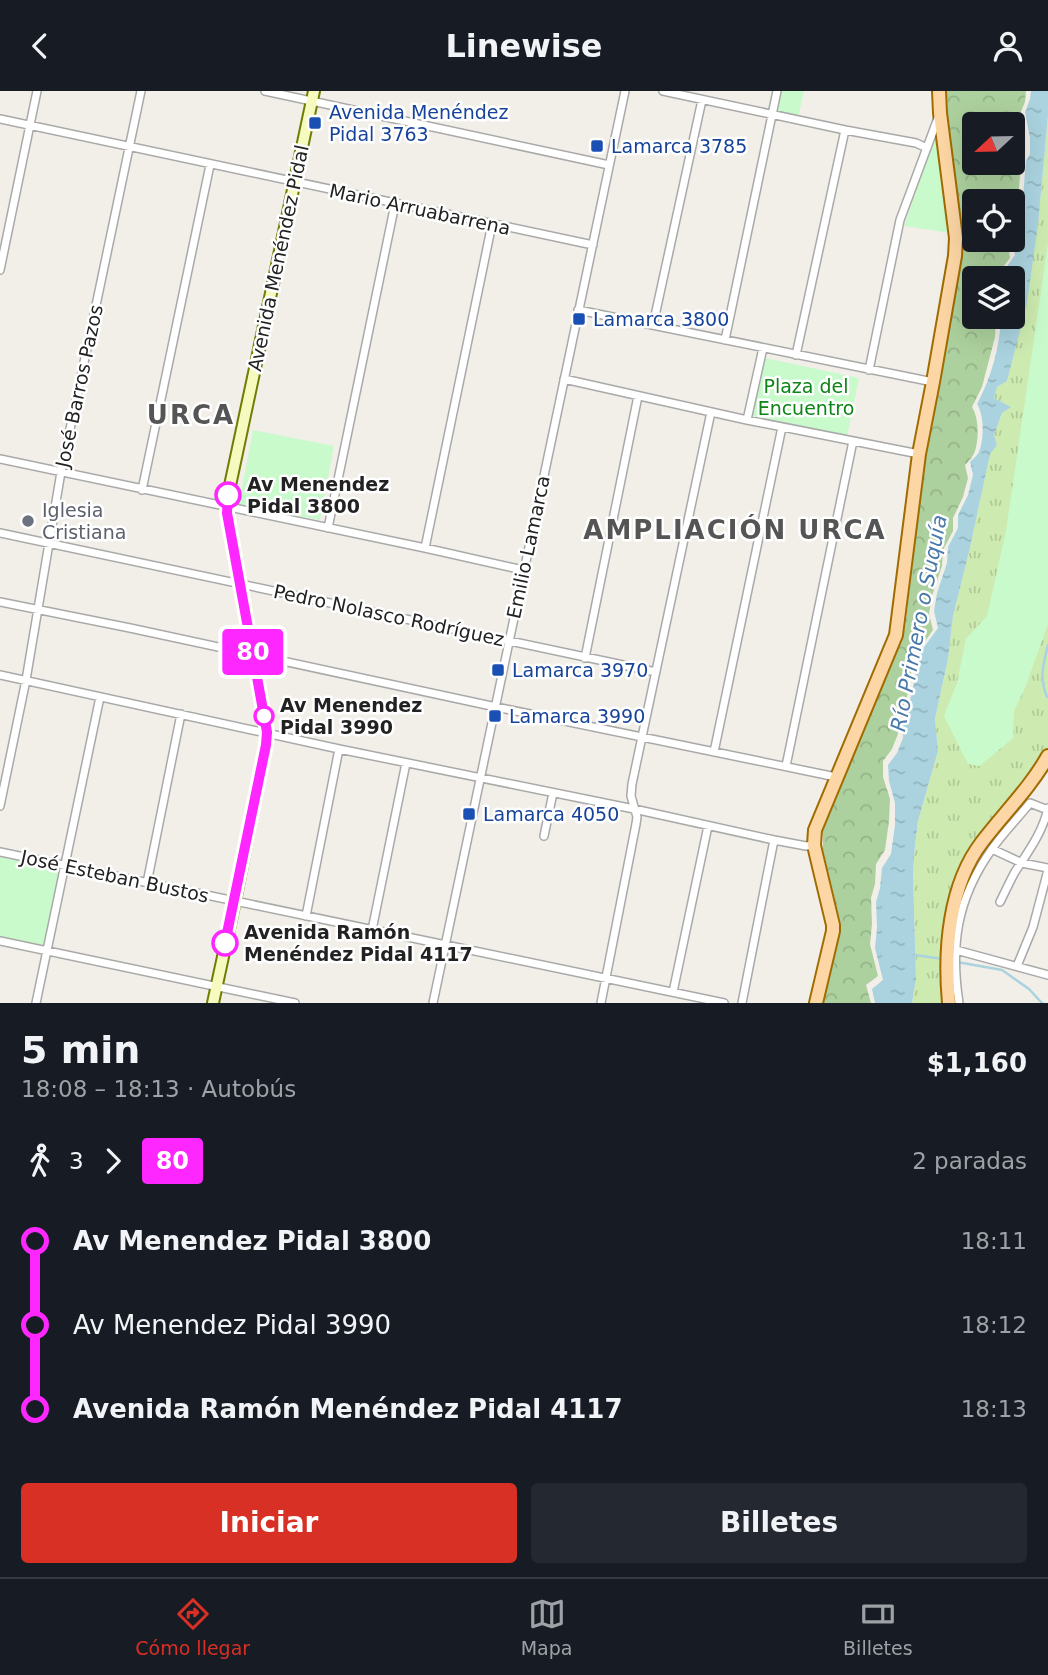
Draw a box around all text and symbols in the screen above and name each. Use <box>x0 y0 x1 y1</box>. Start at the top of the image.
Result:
icon: back <box>21 27 59 65</box>
text: Linewise <box>445 27 603 65</box>
icon: person <box>989 27 1027 65</box>
place label: Avenida Menéndez Pidal 3763 <box>329 101 508 145</box>
north arrow <box>962 112 1026 175</box>
map controls <box>962 112 1025 329</box>
marker: Avenida Menéndez Pidal 3763 <box>307 115 323 131</box>
place label: Lamarca 3785 <box>611 135 747 157</box>
marker: Lamarca 3785 <box>589 138 605 154</box>
street label: Avenida Menéndez Pidal <box>243 143 313 373</box>
street label: Mario Arruabarrena <box>327 179 513 239</box>
button: locate <box>962 189 1025 252</box>
button: layers <box>962 266 1025 329</box>
street label: José Barros Pazos <box>51 303 107 470</box>
place label: Lamarca 3800 <box>593 308 729 330</box>
marker: Lamarca 3800 <box>571 311 587 327</box>
park label: Plaza del Encuentro <box>758 375 854 419</box>
district label: URCA <box>147 400 235 430</box>
place label: Av Menendez Pidal 3800 <box>247 473 389 517</box>
street label: Emilio Lamarca <box>502 473 554 621</box>
marker: Av Menendez Pidal 3800 <box>215 482 241 508</box>
place label: Iglesia Cristiana <box>42 499 126 543</box>
marker: Iglesia Cristiana <box>20 513 36 529</box>
water label: Río Primero o Suquía <box>886 513 952 733</box>
district label: AMPLIACIÓN URCA <box>583 514 887 545</box>
street label: Pedro Nolasco Rodríguez <box>272 580 506 650</box>
line badge: 80 <box>222 629 284 675</box>
text: 80 <box>236 638 270 666</box>
place label: Lamarca 3970 <box>512 659 648 681</box>
marker: Lamarca 3970 <box>490 662 506 678</box>
place label: Av Menendez Pidal 3990 <box>280 694 422 738</box>
place label: Lamarca 3990 <box>509 705 645 727</box>
marker: Av Menendez Pidal 3990 <box>254 706 274 726</box>
marker: Lamarca 3990 <box>487 708 503 724</box>
place label: Lamarca 4050 <box>483 803 619 825</box>
marker: Lamarca 4050 <box>461 806 477 822</box>
street label: José Esteban Bustos <box>18 845 211 907</box>
place label: Avenida Ramón Menéndez Pidal 4117 <box>244 921 473 965</box>
marker: Avenida Ramón Menéndez Pidal 4117 <box>212 930 238 956</box>
text: 5 min <box>21 1028 140 1072</box>
text: $1,160 <box>927 1048 1027 1078</box>
text: 18:08 – 18:13 · Autobús <box>21 1076 296 1102</box>
icon: walk <box>21 1142 59 1180</box>
icon: forward <box>94 1142 132 1180</box>
text: 80 <box>156 1147 189 1175</box>
text: 3 <box>69 1148 84 1174</box>
text: 2 paradas <box>912 1148 1027 1174</box>
text: Av Menendez Pidal 3800 <box>73 1226 431 1256</box>
text: 18:11 <box>961 1228 1027 1254</box>
text: Av Menendez Pidal 3990 <box>73 1310 391 1340</box>
text: 18:12 <box>961 1312 1027 1338</box>
text: Avenida Ramón Menéndez Pidal 4117 <box>73 1394 623 1424</box>
text: 18:13 <box>961 1396 1027 1422</box>
button: Iniciar <box>21 1483 517 1563</box>
button: Billetes <box>531 1483 1027 1563</box>
tab: Cómo llegar <box>135 1595 250 1659</box>
tab: Mapa <box>521 1595 572 1659</box>
tab: Billetes <box>843 1595 913 1659</box>

